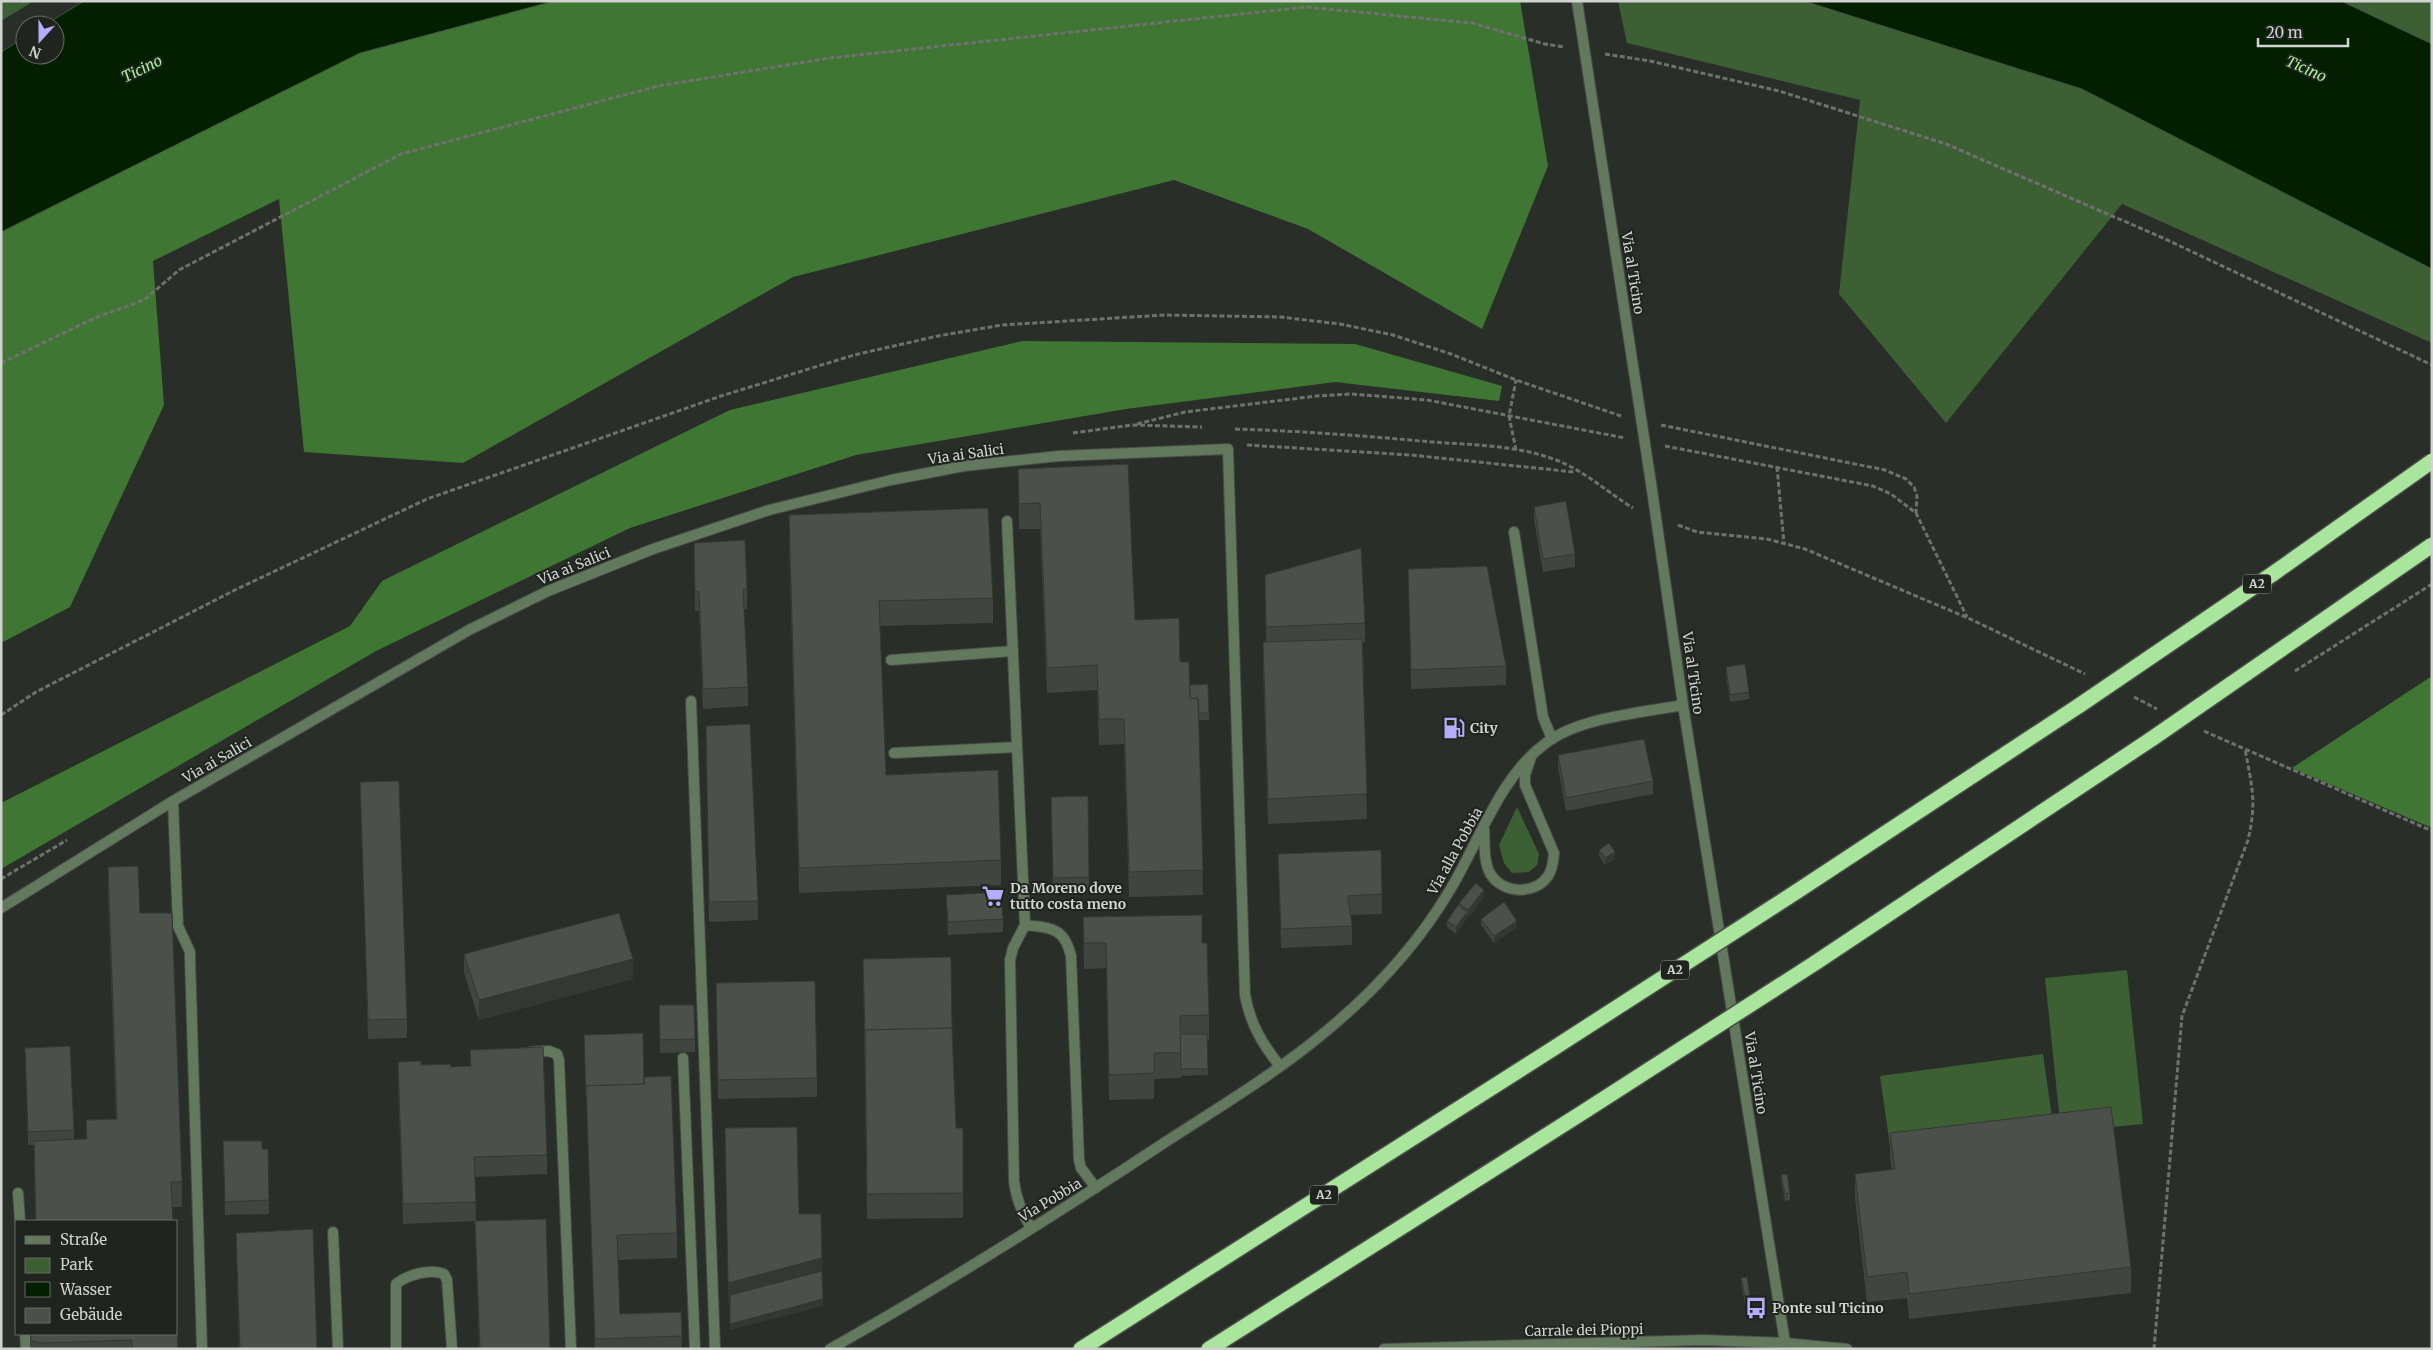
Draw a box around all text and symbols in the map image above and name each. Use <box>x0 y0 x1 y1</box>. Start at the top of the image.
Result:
north arrow <box>15 15 65 65</box>
scale bar <box>2258 15 2348 47</box>
text: 20 m <box>2266 23 2303 42</box>
text: N <box>27 42 44 63</box>
water label: Ticino <box>118 51 165 86</box>
water label: Ticino <box>2283 51 2330 86</box>
street label: Via al Ticino <box>1617 230 1648 315</box>
street label: Via ai Salici <box>926 440 1006 468</box>
street label: Via ai Salici <box>534 543 613 589</box>
road number: A2 <box>2243 574 2271 594</box>
street label: Via al Ticino <box>1678 630 1708 715</box>
fuel station icon: City <box>1441 715 1467 741</box>
place label: City <box>1470 719 1498 737</box>
street label: Via ai Salici <box>178 733 255 787</box>
street label: Via alla Pobbia <box>1423 804 1487 899</box>
place label: Da Moreno dove tutto costa meno <box>1010 879 1126 913</box>
supermarket icon: Da Moreno dove tutto costa meno <box>980 883 1006 909</box>
road number: A2 <box>1661 960 1689 980</box>
street label: Via al Ticino <box>1740 1030 1771 1115</box>
street label: Via Pobbia <box>1014 1174 1085 1226</box>
road number: A2 <box>1310 1186 1338 1204</box>
legend <box>15 1220 178 1335</box>
text: Straße <box>60 1230 107 1249</box>
text: Park <box>60 1255 94 1274</box>
text: Wasser <box>59 1280 112 1299</box>
bus stop icon: Ponte sul Ticino <box>1743 1295 1769 1321</box>
place label: Ponte sul Ticino <box>1772 1299 1884 1317</box>
text: Gebäude <box>60 1305 123 1324</box>
street label: Carrale dei Pioppi <box>1524 1320 1644 1340</box>

